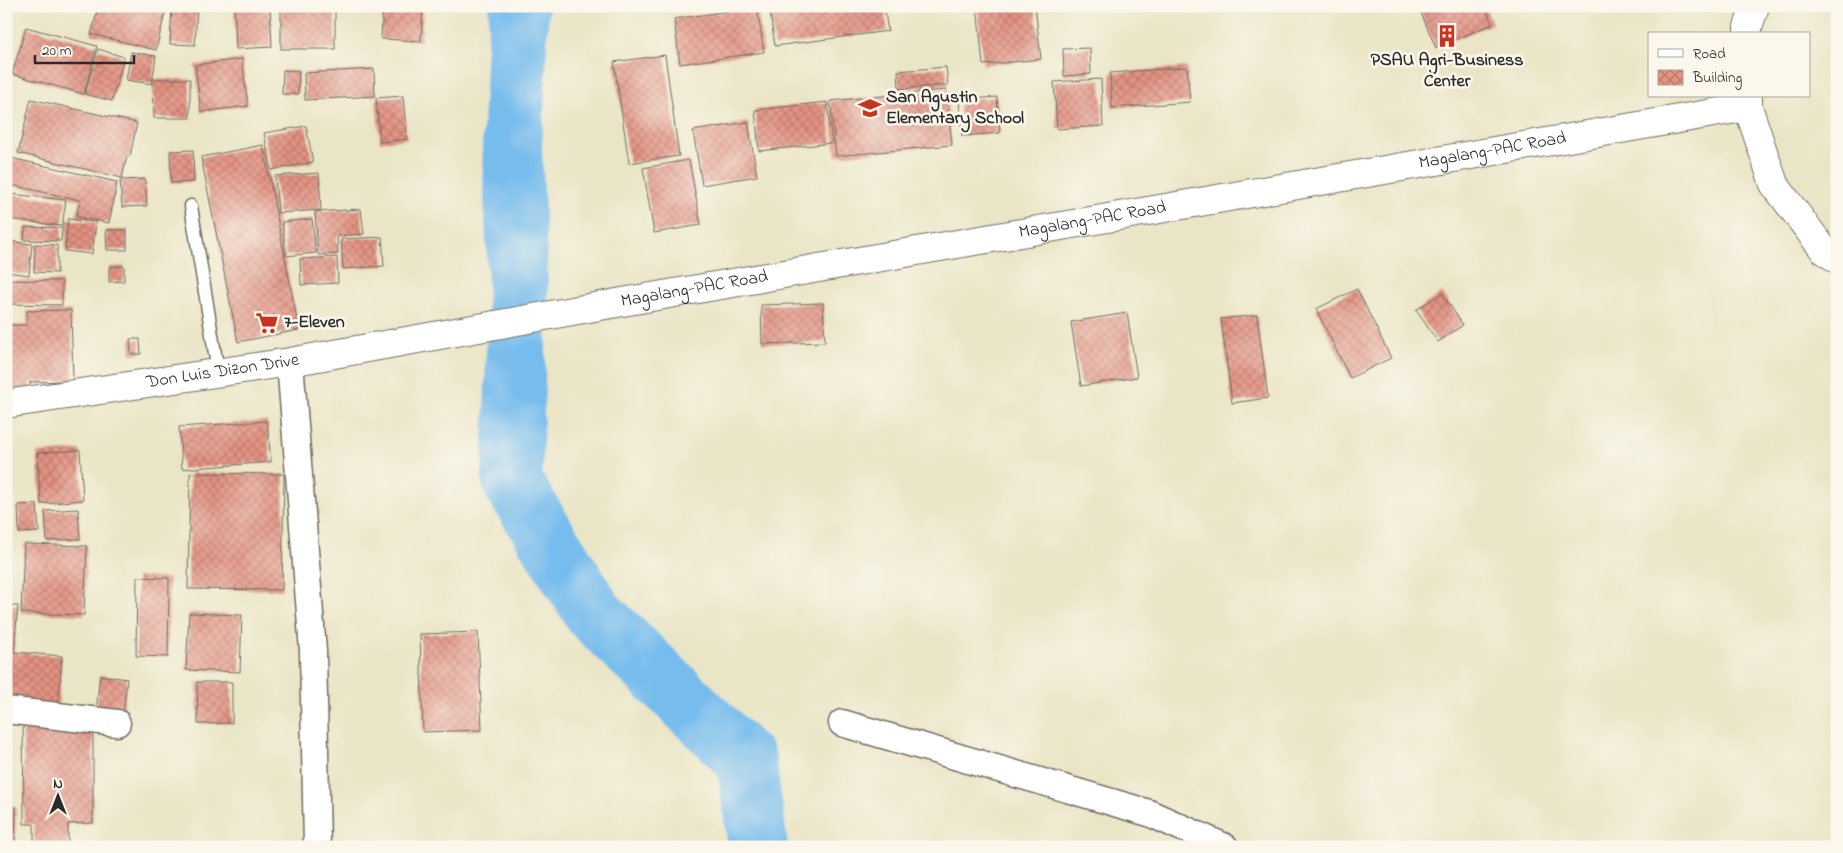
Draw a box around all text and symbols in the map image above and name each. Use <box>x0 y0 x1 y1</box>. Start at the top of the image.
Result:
building icon: PSAU Agri-Business Center <box>1434 23 1460 49</box>
scale bar <box>35 32 134 64</box>
legend <box>1648 32 1810 98</box>
text: 20 m <box>42 40 72 62</box>
text: Road <box>1693 43 1726 65</box>
place label: PSAU Agri-Business Center <box>1371 48 1523 95</box>
text: Building <box>1692 67 1742 90</box>
place label: San Agustin Elementary School <box>886 85 1024 133</box>
school or university icon: San Agustin Elementary School <box>857 95 883 121</box>
street label: Magalang-PAC Road <box>1417 126 1568 177</box>
street label: Magalang-PAC Road <box>1017 195 1168 246</box>
street label: Magalang-PAC Road <box>619 264 770 315</box>
supermarket icon: 7-Eleven <box>254 310 280 336</box>
place label: 7-Eleven <box>284 310 345 336</box>
street label: Don Luis Dizon Drive <box>143 347 302 396</box>
north arrow <box>32 770 82 820</box>
text: N <box>53 774 63 795</box>

